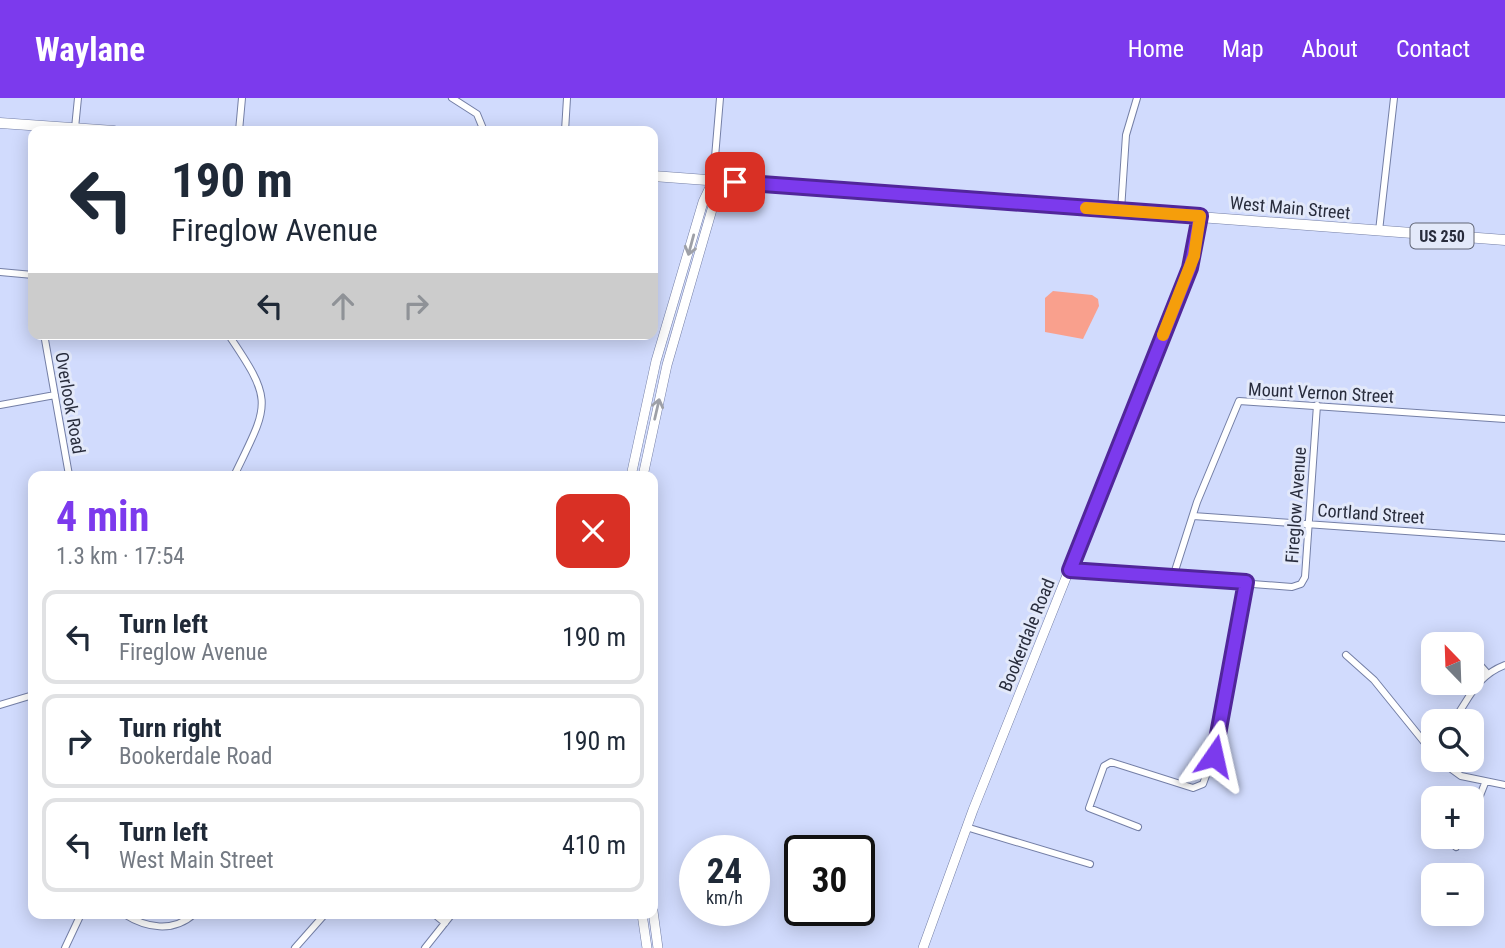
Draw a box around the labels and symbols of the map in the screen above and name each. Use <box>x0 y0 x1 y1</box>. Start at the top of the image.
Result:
pin <box>705 152 765 212</box>
street label: West Main Street <box>1229 192 1351 223</box>
road number: US 250 <box>1410 224 1474 248</box>
one-way arrow <box>684 233 697 256</box>
street label: Overlook Road <box>51 350 90 455</box>
street label: Mount Vernon Street <box>1248 378 1394 407</box>
one-way arrow <box>650 398 664 421</box>
street label: Fireglow Avenue <box>1281 446 1310 564</box>
street label: Cortland Street <box>1317 499 1425 528</box>
street label: Bookerdale Road <box>994 575 1059 694</box>
north arrow <box>1421 632 1484 695</box>
position arrow <box>1177 719 1251 793</box>
speed limit sign: 30 <box>784 835 875 926</box>

